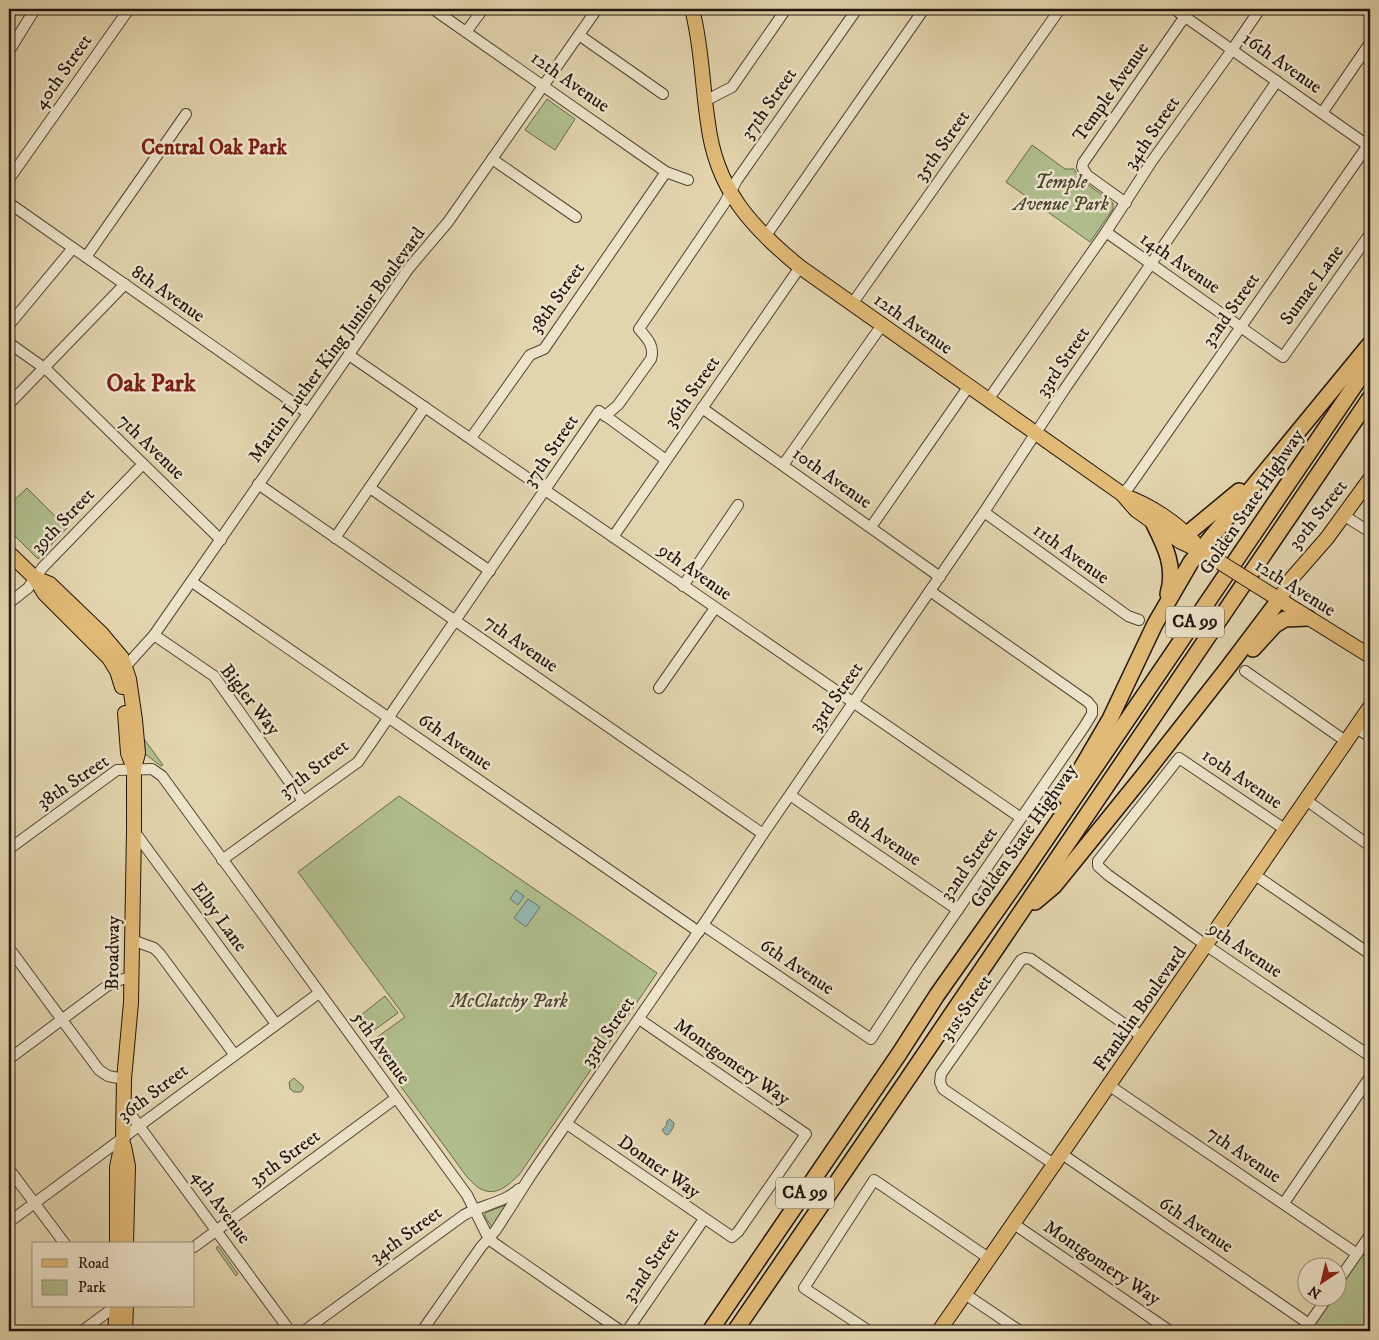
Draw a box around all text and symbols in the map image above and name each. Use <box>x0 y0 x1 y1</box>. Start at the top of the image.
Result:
street label: 16th Avenue <box>1238 27 1326 99</box>
street label: 40th Street <box>29 30 97 114</box>
street label: Temple Avenue <box>1068 38 1154 146</box>
street label: 12th Avenue <box>526 46 614 118</box>
street label: 37th Street <box>736 64 802 144</box>
street label: 34th Street <box>1119 92 1185 174</box>
street label: 35th Street <box>909 106 975 186</box>
district label: Central Oak Park <box>141 135 287 161</box>
park label: Temple Avenue Park <box>1011 171 1109 216</box>
street label: Martin Luther King Junior Boulevard <box>244 222 430 467</box>
street label: 14th Avenue <box>1135 227 1225 299</box>
street label: Sumac Lane <box>1275 240 1349 329</box>
street label: 38th Street <box>524 258 590 338</box>
street label: 8th Avenue <box>127 260 209 328</box>
street label: 32nd Street <box>1197 269 1265 351</box>
street label: 12th Avenue <box>869 288 957 360</box>
street label: 33rd Street <box>1031 323 1095 401</box>
street label: 36th Street <box>659 352 725 432</box>
district label: Oak Park <box>106 369 197 399</box>
street label: 7th Avenue <box>112 409 190 485</box>
street label: 37th Street <box>518 411 584 491</box>
street label: Golden State Highway <box>1195 424 1310 579</box>
street label: 10th Avenue <box>788 442 876 514</box>
street label: 30th Street <box>1284 475 1352 555</box>
street label: 39th Street <box>26 484 100 558</box>
street label: 11th Avenue <box>1028 519 1114 589</box>
street label: 9th Avenue <box>653 538 736 606</box>
street label: 12th Avenue <box>1250 554 1340 622</box>
road number: CA 99 <box>1166 606 1224 638</box>
street label: 7th Avenue <box>480 610 562 678</box>
street label: 33rd Street <box>804 658 868 736</box>
street label: Bigler Way <box>215 660 286 741</box>
street label: 6th Avenue <box>414 708 496 776</box>
street label: 37th Street <box>275 735 353 803</box>
street label: 10th Avenue <box>1197 744 1287 814</box>
street label: 38th Street <box>33 750 113 814</box>
street label: Golden State Highway <box>966 759 1083 913</box>
street label: 8th Avenue <box>843 805 926 871</box>
street label: 32nd Street <box>935 823 1003 905</box>
street label: Elby Lane <box>186 878 252 956</box>
street label: Broadway <box>101 914 125 991</box>
street label: 9th Avenue <box>1203 916 1287 983</box>
street label: 6th Avenue <box>755 934 839 1000</box>
street label: Franklin Boulevard <box>1089 942 1192 1076</box>
street label: 31st Street <box>935 970 997 1046</box>
park label: McClatchy Park <box>448 990 568 1013</box>
street label: 33rd Street <box>576 993 640 1071</box>
street label: 5th Avenue <box>347 1007 415 1089</box>
street label: Montgomery Way <box>670 1014 795 1111</box>
street label: 36th Street <box>113 1059 193 1127</box>
street label: 7th Avenue <box>1202 1122 1286 1188</box>
street label: 35th Street <box>245 1125 325 1191</box>
street label: Donner Way <box>613 1130 705 1204</box>
street label: 4th Avenue <box>186 1166 256 1249</box>
road number: CA 99 <box>776 1178 834 1208</box>
street label: 6th Avenue <box>1154 1192 1238 1258</box>
street label: 34th Street <box>366 1201 446 1269</box>
street label: Montgomery Way <box>1039 1215 1166 1311</box>
street label: 32nd Street <box>618 1223 684 1307</box>
legend <box>32 1242 195 1308</box>
text: Road <box>78 1254 110 1273</box>
north arrow <box>1296 1258 1346 1308</box>
text: Park <box>78 1278 107 1297</box>
text: N <box>1305 1281 1325 1303</box>

